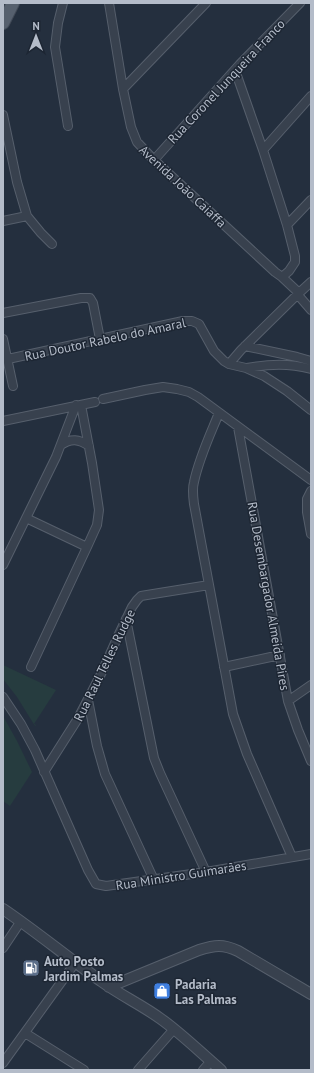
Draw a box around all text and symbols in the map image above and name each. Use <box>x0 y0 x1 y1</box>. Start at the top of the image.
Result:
street label: Rua Coronel Junqueira Franco <box>164 15 289 147</box>
north arrow <box>16 16 56 56</box>
text: N <box>32 19 40 33</box>
street label: Avenida João Caiaffa <box>135 141 230 231</box>
street label: Rua Doutor Rabelo do Amaral <box>23 314 187 365</box>
street label: Rua Desembargador Almeida Pires <box>244 500 293 692</box>
street label: Rua Raul Telles Rudge <box>70 606 139 724</box>
street label: Rua Ministro Guimarães <box>115 857 248 894</box>
place label: Auto Posto Jardim Palmas <box>43 953 124 985</box>
fuel station icon: Auto Posto Jardim Palmas <box>21 958 41 978</box>
place label: Padaria Las Palmas <box>175 976 237 1008</box>
shop icon: Padaria Las Palmas <box>152 981 172 1001</box>

